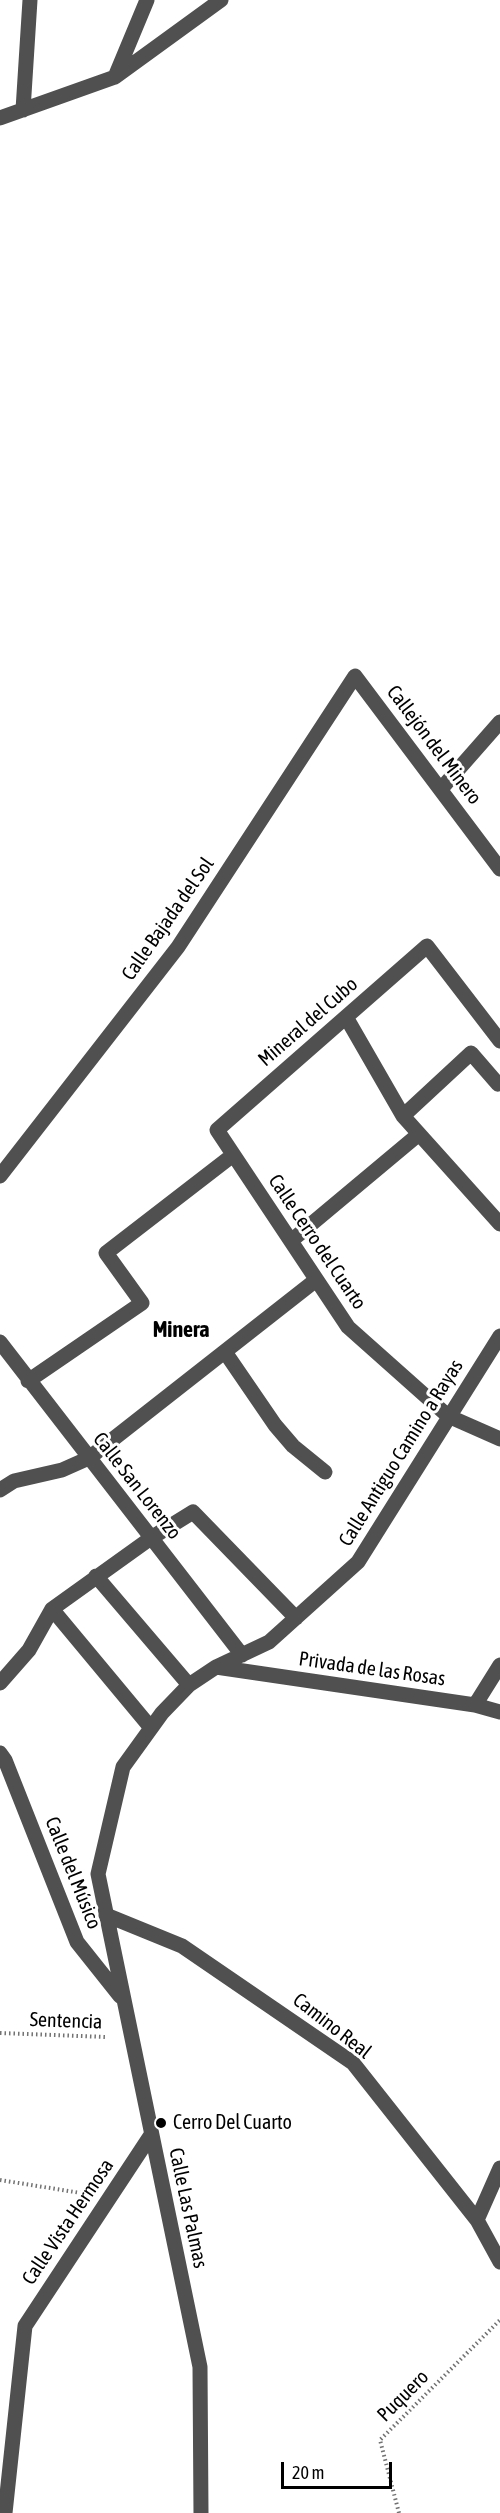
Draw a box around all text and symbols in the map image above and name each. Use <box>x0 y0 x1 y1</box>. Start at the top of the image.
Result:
street label: Callejón del Minero <box>381 681 487 809</box>
street label: Calle Bajada del Sol <box>117 853 219 985</box>
street label: Mineral del Cubo <box>253 972 363 1072</box>
street label: Calle Cerro del Cuarto <box>263 1170 371 1314</box>
district label: Minera <box>153 1317 209 1343</box>
street label: Calle Antiguo Camino a Rayas <box>334 1355 468 1551</box>
street label: Calle San Lorenzo <box>88 1428 186 1544</box>
street label: Privada de las Rosas <box>297 1647 447 1691</box>
street label: Calle del Músico <box>40 1814 106 1932</box>
street label: Camino Real <box>288 1988 376 2064</box>
street label: Sentencia <box>29 2008 103 2034</box>
place label: Cerro Del Cuarto <box>173 2111 292 2135</box>
marker: Cerro Del Cuarto <box>154 2116 168 2130</box>
street label: Calle Las Palmas <box>164 2146 212 2270</box>
street label: Calle Vista Hermosa <box>17 2155 119 2289</box>
street label: Puquero <box>372 2365 434 2427</box>
scale bar <box>284 2450 395 2488</box>
text: 20 m <box>292 2462 324 2483</box>

